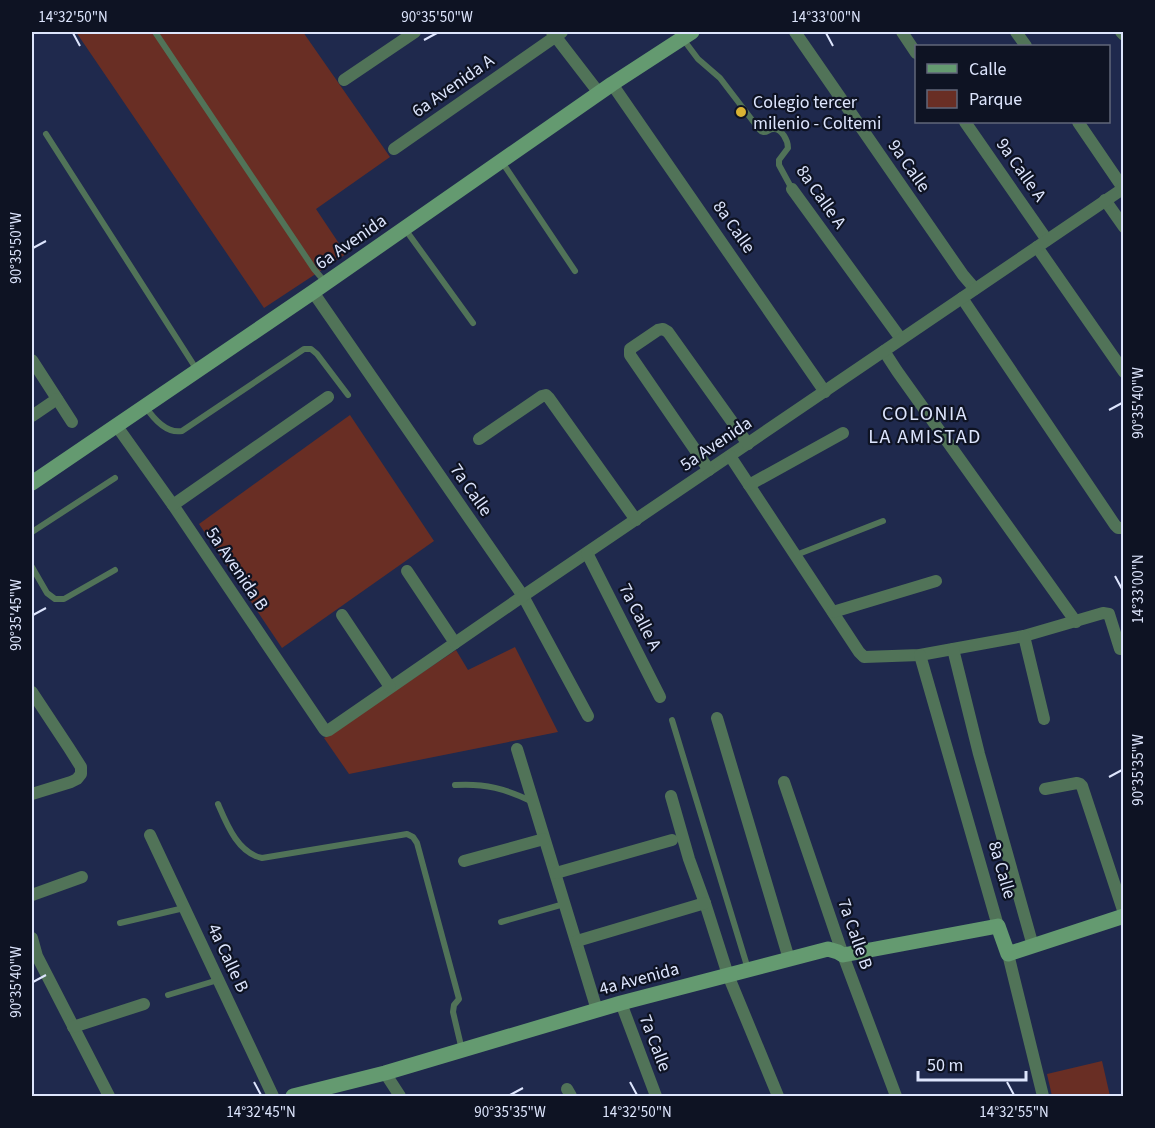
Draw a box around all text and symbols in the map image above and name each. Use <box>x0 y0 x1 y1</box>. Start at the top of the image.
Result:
text: 14°32'50"N <box>38 7 108 28</box>
text: 90°35'50"W <box>401 7 473 28</box>
text: 14°33'00"N <box>791 7 861 28</box>
legend <box>915 45 1110 123</box>
street label: 6a Avenida A <box>407 48 499 124</box>
text: Calle <box>969 57 1007 82</box>
text: Parque <box>969 87 1022 112</box>
place label: Colegio tercer milenio - Coltemi <box>753 90 881 136</box>
marker: Colegio tercer milenio - Coltemi <box>734 105 748 119</box>
street label: 9a Calle A <box>990 133 1052 207</box>
street label: 9a Calle <box>882 135 936 197</box>
street label: 8a Calle A <box>790 160 852 234</box>
street label: 8a Calle <box>707 196 761 258</box>
street label: 6a Avenida <box>310 208 392 276</box>
text: 90°35'50"W <box>6 212 27 284</box>
text: 90°35'40"W <box>1128 367 1149 439</box>
district label: COLONIA LA AMISTAD <box>868 400 982 451</box>
street label: 5a Avenida <box>675 411 757 477</box>
street label: 7a Calle <box>444 459 498 521</box>
street label: 5a Avenida B <box>200 522 274 616</box>
text: 14°33'00"N <box>1128 554 1149 624</box>
text: 90°35'45"W <box>6 579 27 651</box>
street label: 7a Calle A <box>612 579 668 655</box>
text: 90°35'35"W <box>1128 734 1149 806</box>
street label: 8a Calle <box>982 838 1022 902</box>
street label: 7a Calle B <box>831 895 879 973</box>
street label: 4a Calle B <box>201 920 255 996</box>
text: 90°35'40"W <box>6 946 27 1018</box>
street label: 4a Avenida <box>596 956 682 1002</box>
street label: 7a Calle <box>633 1011 677 1075</box>
scale bar <box>918 1044 1026 1082</box>
text: 50 m <box>927 1053 963 1078</box>
text: 14°32'45"N <box>226 1102 296 1123</box>
text: 90°35'35"W <box>474 1102 546 1123</box>
text: 14°32'50"N <box>602 1102 672 1123</box>
text: 14°32'55"N <box>979 1102 1049 1123</box>

